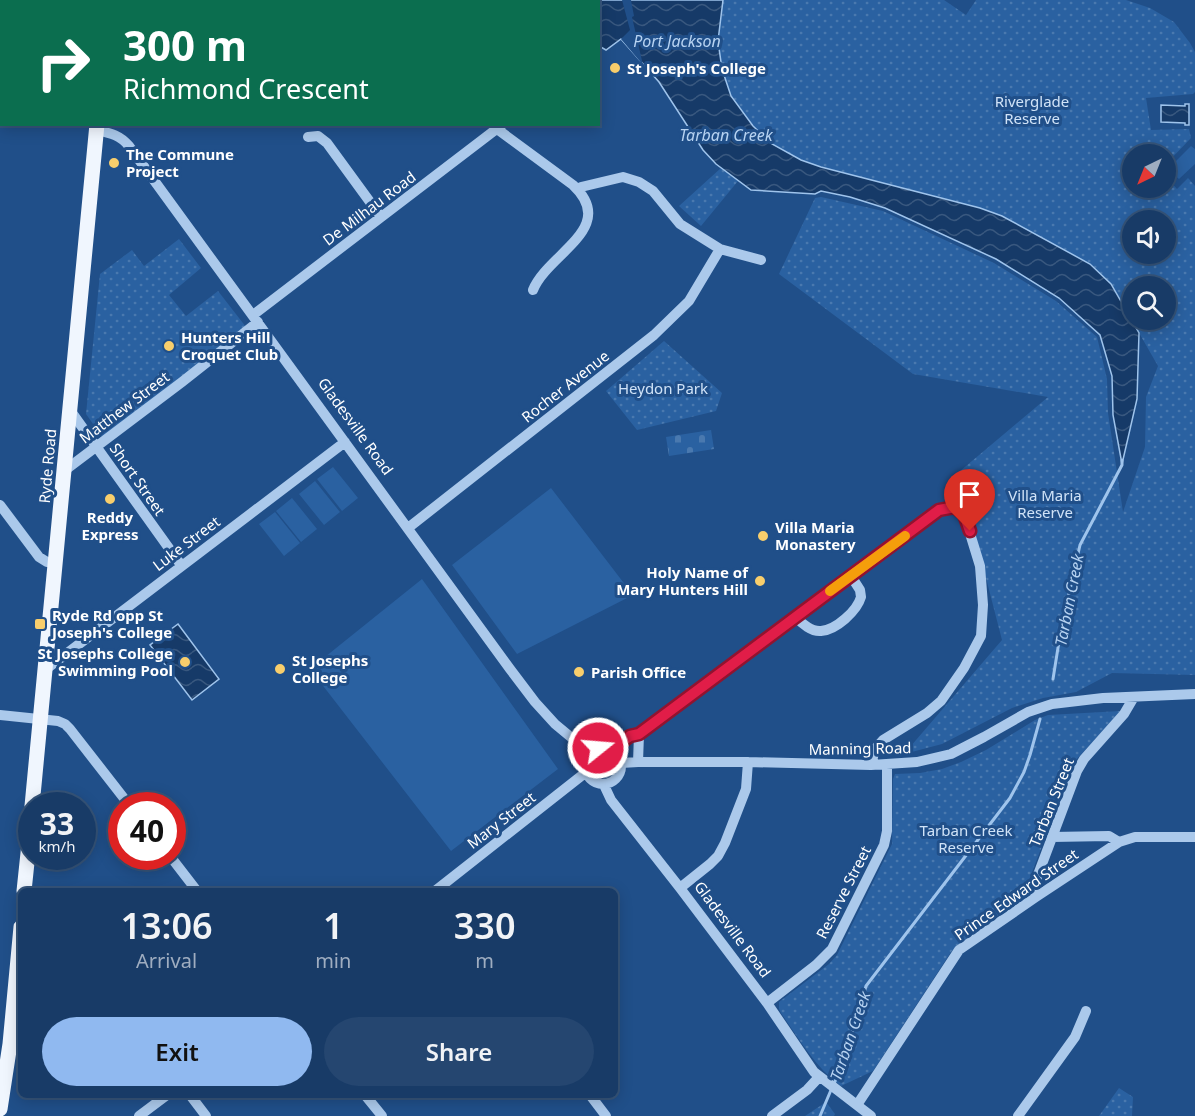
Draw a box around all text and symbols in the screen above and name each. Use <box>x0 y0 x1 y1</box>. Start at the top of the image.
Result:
text: 300 m <box>123 16 247 73</box>
icon: right <box>24 24 102 102</box>
water label: Port Jackson <box>633 30 721 52</box>
place label: St Joseph's College <box>627 58 766 78</box>
marker: St Joseph's College <box>608 61 622 75</box>
text: Richmond Crescent <box>123 70 369 107</box>
park label: Riverglade Reserve <box>995 91 1069 128</box>
water label: Tarban Creek <box>679 124 774 146</box>
place label: The Commune Project <box>126 144 234 181</box>
north arrow <box>1122 144 1176 198</box>
map controls <box>1122 144 1176 330</box>
marker: The Commune Project <box>107 156 121 170</box>
street label: De Milhau Road <box>318 166 420 250</box>
button: sound <box>1122 210 1176 264</box>
button: search <box>1122 276 1176 330</box>
place label: Hunters Hill Croquet Club <box>181 327 278 364</box>
marker: Hunters Hill Croquet Club <box>162 339 176 353</box>
street label: Rocher Avenue <box>517 345 613 427</box>
street label: Matthew Street <box>75 366 174 447</box>
street label: Gladesville Road <box>314 373 398 479</box>
park label: Heydon Park <box>618 378 708 398</box>
street label: Ryde Road <box>34 428 60 504</box>
street label: Short Street <box>106 439 171 520</box>
pin <box>944 469 995 531</box>
icon: arrive <box>953 478 986 511</box>
park label: Villa Maria Reserve <box>1008 485 1082 522</box>
marker: Reddy Express <box>103 492 117 506</box>
place label: Reddy Express <box>82 507 138 544</box>
street label: Luke Street <box>148 511 224 575</box>
place label: Villa Maria Monastery <box>775 517 856 554</box>
marker: Villa Maria Monastery <box>756 529 770 543</box>
water label: Tarban Creek <box>1049 551 1089 648</box>
place label: Holy Name of Mary Hunters Hill <box>616 562 749 599</box>
marker: Holy Name of Mary Hunters Hill <box>753 574 767 588</box>
place label: Ryde Rd opp St Joseph's College <box>50 605 172 642</box>
marker: Ryde Rd opp St Joseph's College <box>33 617 47 631</box>
place label: St Josephs College Swimming Pool <box>38 643 173 680</box>
place label: St Josephs College <box>292 650 368 687</box>
marker: St Josephs College Swimming Pool <box>178 655 192 669</box>
marker: St Josephs College <box>273 662 287 676</box>
place label: Parish Office <box>591 662 686 682</box>
marker: Parish Office <box>572 665 586 679</box>
position arrow <box>566 716 630 780</box>
street label: Manning Road <box>808 737 912 759</box>
street label: Tarban Street <box>1024 754 1078 850</box>
street label: Mary Street <box>463 787 540 853</box>
speed limit sign: 40 <box>108 792 186 870</box>
text: 33 <box>40 803 74 844</box>
park label: Tarban Creek Reserve <box>920 820 1012 857</box>
text: km/h <box>39 836 75 856</box>
street label: Reserve Street <box>811 842 875 942</box>
street label: Prince Edward Street <box>950 843 1082 944</box>
street label: Gladesville Road <box>690 877 776 981</box>
text: 13:06 <box>120 901 213 950</box>
text: 1 <box>323 901 344 950</box>
text: 330 <box>454 901 516 950</box>
text: Arrival <box>136 947 197 974</box>
text: min <box>315 947 351 974</box>
text: m <box>475 947 494 974</box>
water label: Tarban Creek <box>824 987 876 1084</box>
button: Exit <box>42 1017 312 1086</box>
button: Share <box>324 1017 594 1086</box>

